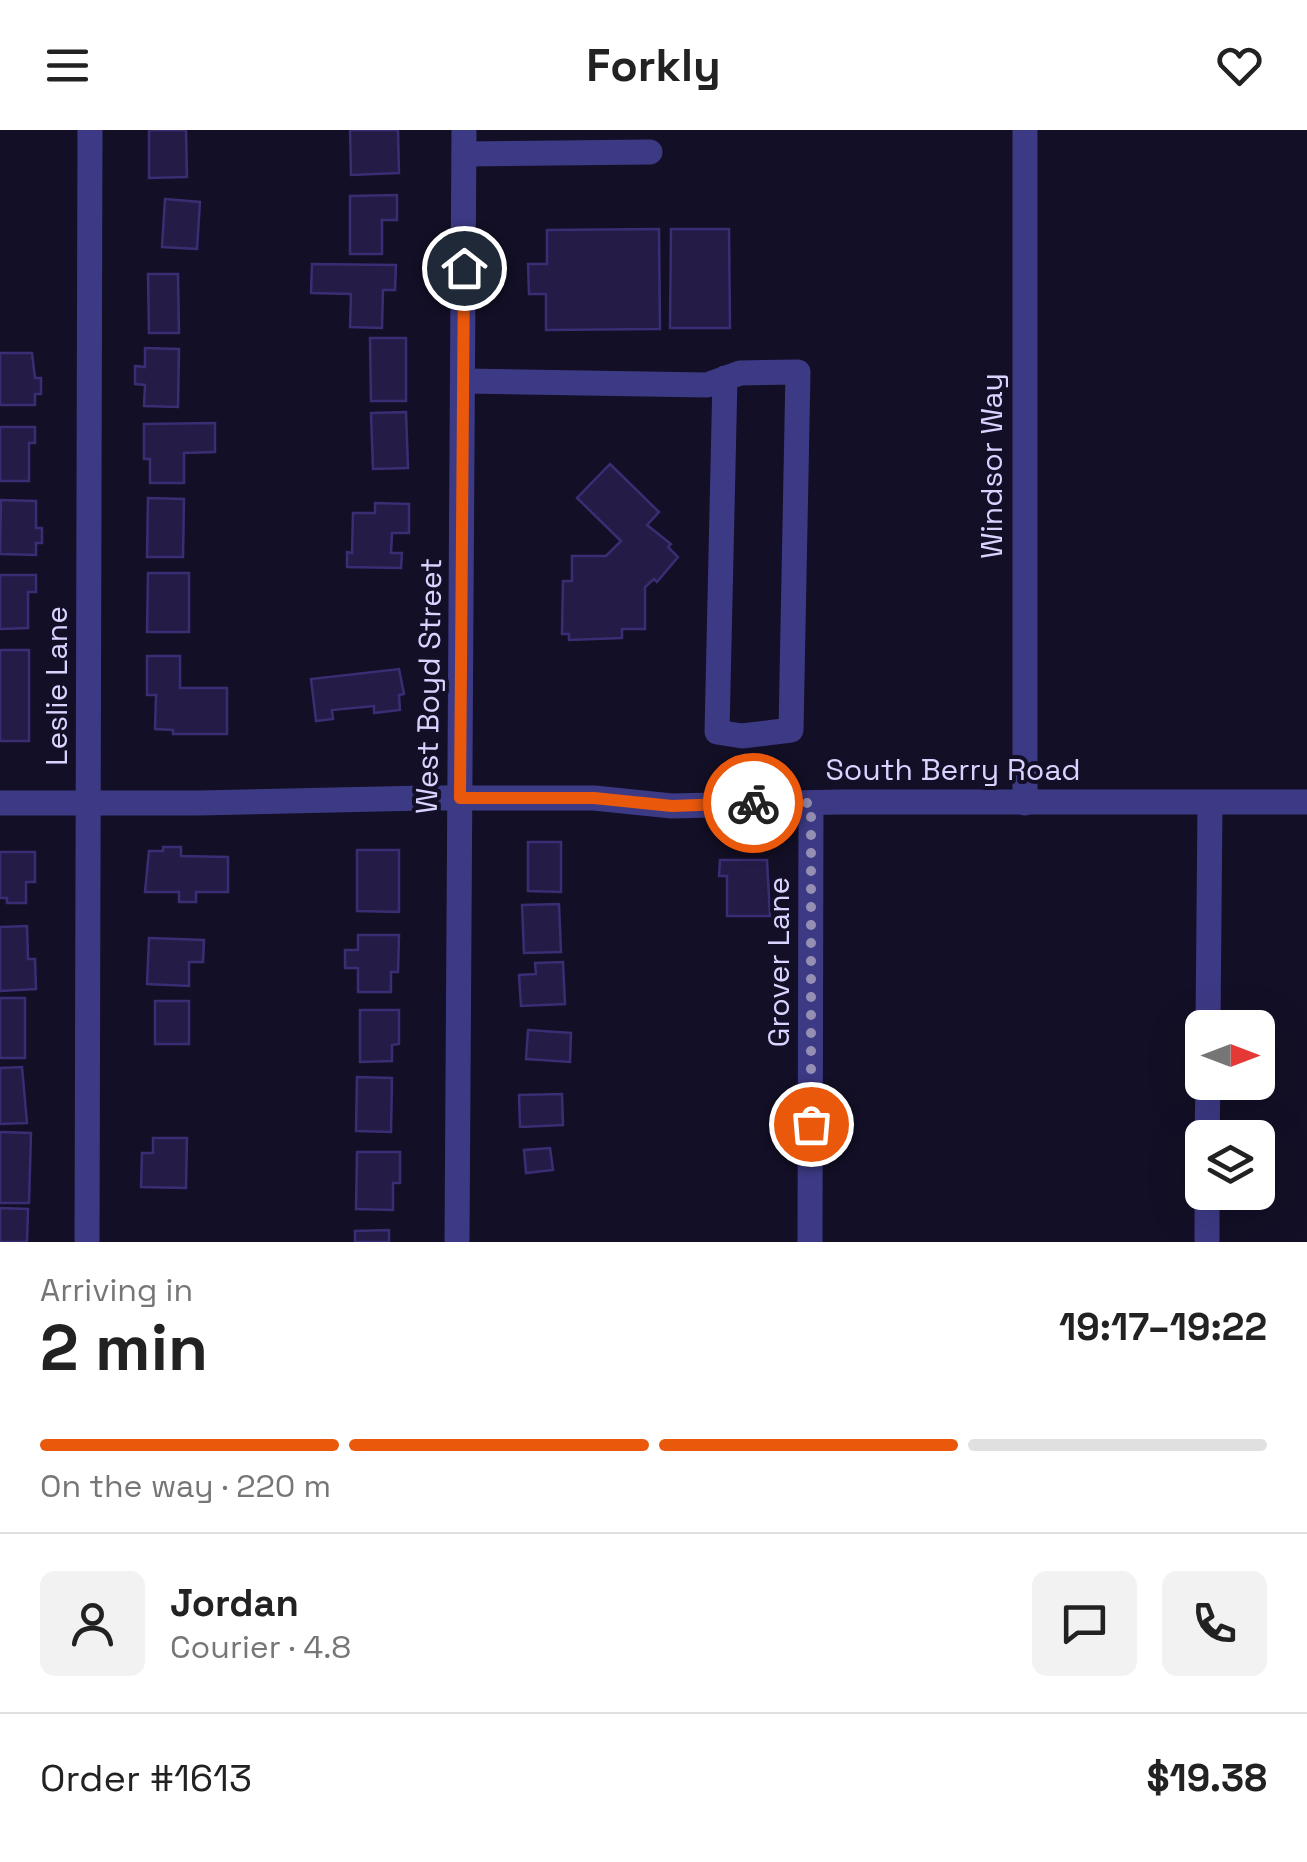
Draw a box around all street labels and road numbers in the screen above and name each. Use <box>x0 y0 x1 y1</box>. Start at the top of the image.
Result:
street label: Windsor Way <box>972 373 1011 559</box>
street label: West Boyd Street <box>407 558 450 814</box>
street label: Leslie Lane <box>37 606 76 766</box>
street label: South Berry Road <box>825 750 1081 789</box>
street label: Grover Lane <box>759 877 798 1047</box>

